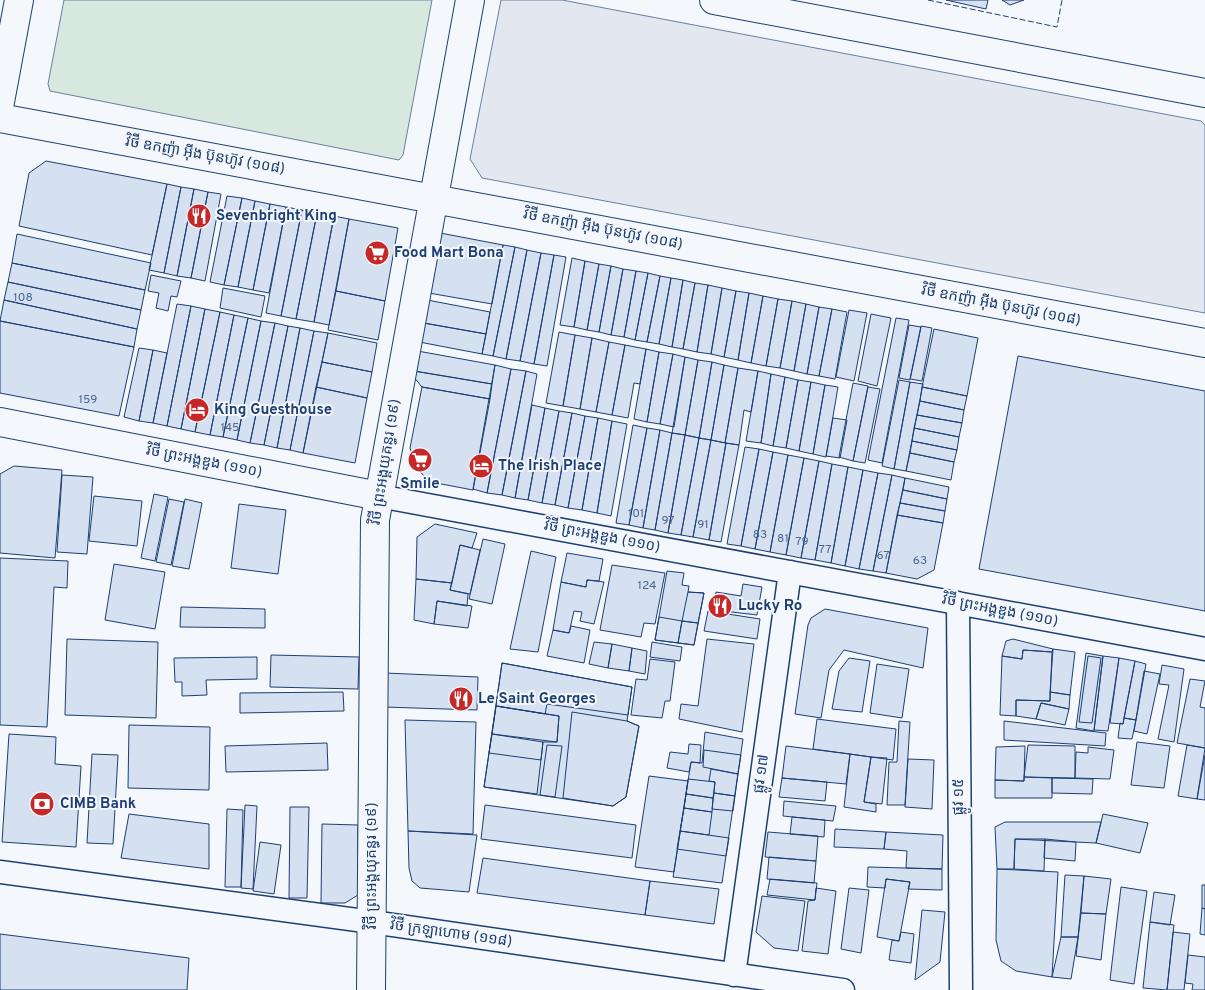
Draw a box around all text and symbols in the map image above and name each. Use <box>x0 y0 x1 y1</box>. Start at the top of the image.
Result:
street label: វិថី ឧកញ៉ា អ៊ីង ប៊ុនហ៊ូវ (១០៨) <box>123 131 287 179</box>
restaurant icon: Sevenbright King <box>186 203 212 229</box>
street label: វិថី ឧកញ៉ា អ៊ីង ប៊ុនហ៊ូវ (១០៨) <box>522 204 685 255</box>
place label: Sevenbright King <box>216 207 337 226</box>
supermarket icon: Food Mart Bona <box>364 240 390 266</box>
place label: Food Mart Bona <box>394 244 504 263</box>
street label: វិថី ឧកញ៉ា អ៊ីង ប៊ុនហ៊ូវ (១០៨) <box>920 280 1083 331</box>
house number: 108 <box>13 290 33 306</box>
house number: 159 <box>79 392 97 408</box>
hotel icon: King Guesthouse <box>184 397 210 423</box>
street label: វិថី ព្រះអង្គយុគន្ធរ (១៩) <box>365 397 405 526</box>
place label: King Guesthouse <box>214 401 332 420</box>
house number: 145 <box>220 420 240 436</box>
street label: វិថី ព្រះអង្គឌួង (១១០) <box>144 440 264 483</box>
supermarket icon: Smile <box>407 447 433 473</box>
hotel icon: The Irish Place <box>468 453 494 479</box>
place label: The Irish Place <box>498 457 602 476</box>
place label: Smile <box>400 475 440 494</box>
house number: 101 <box>628 506 644 522</box>
house number: 97 <box>661 513 675 529</box>
street label: វិថី ព្រះអង្គឌួង (១១០) <box>542 515 662 558</box>
house number: 91 <box>697 517 709 533</box>
house number: 83 <box>753 527 767 543</box>
house number: 81 <box>777 531 789 547</box>
house number: 79 <box>795 534 809 550</box>
house number: 77 <box>819 542 831 558</box>
house number: 67 <box>876 548 890 564</box>
house number: 63 <box>913 553 927 569</box>
house number: 124 <box>637 578 657 594</box>
street label: វិថី ព្រះអង្គឌួង (១១០) <box>940 589 1060 632</box>
restaurant icon: Lucky Ro <box>707 593 733 619</box>
place label: Lucky Ro <box>738 597 802 616</box>
restaurant icon: Le Saint Georges <box>448 686 474 712</box>
place label: Le Saint Georges <box>478 690 596 709</box>
street label: ផ្លូវ ១៧ <box>750 753 777 795</box>
street label: ផ្លូវ ១៥ <box>950 779 971 816</box>
bank icon: CIMB Bank <box>29 791 55 817</box>
place label: CIMB Bank <box>60 795 136 814</box>
street label: វិថី ព្រះអង្គយុគន្ធរ (១៩) <box>361 802 382 930</box>
street label: វិថី ក្រឡាហោម (១១៨) <box>389 914 514 952</box>

